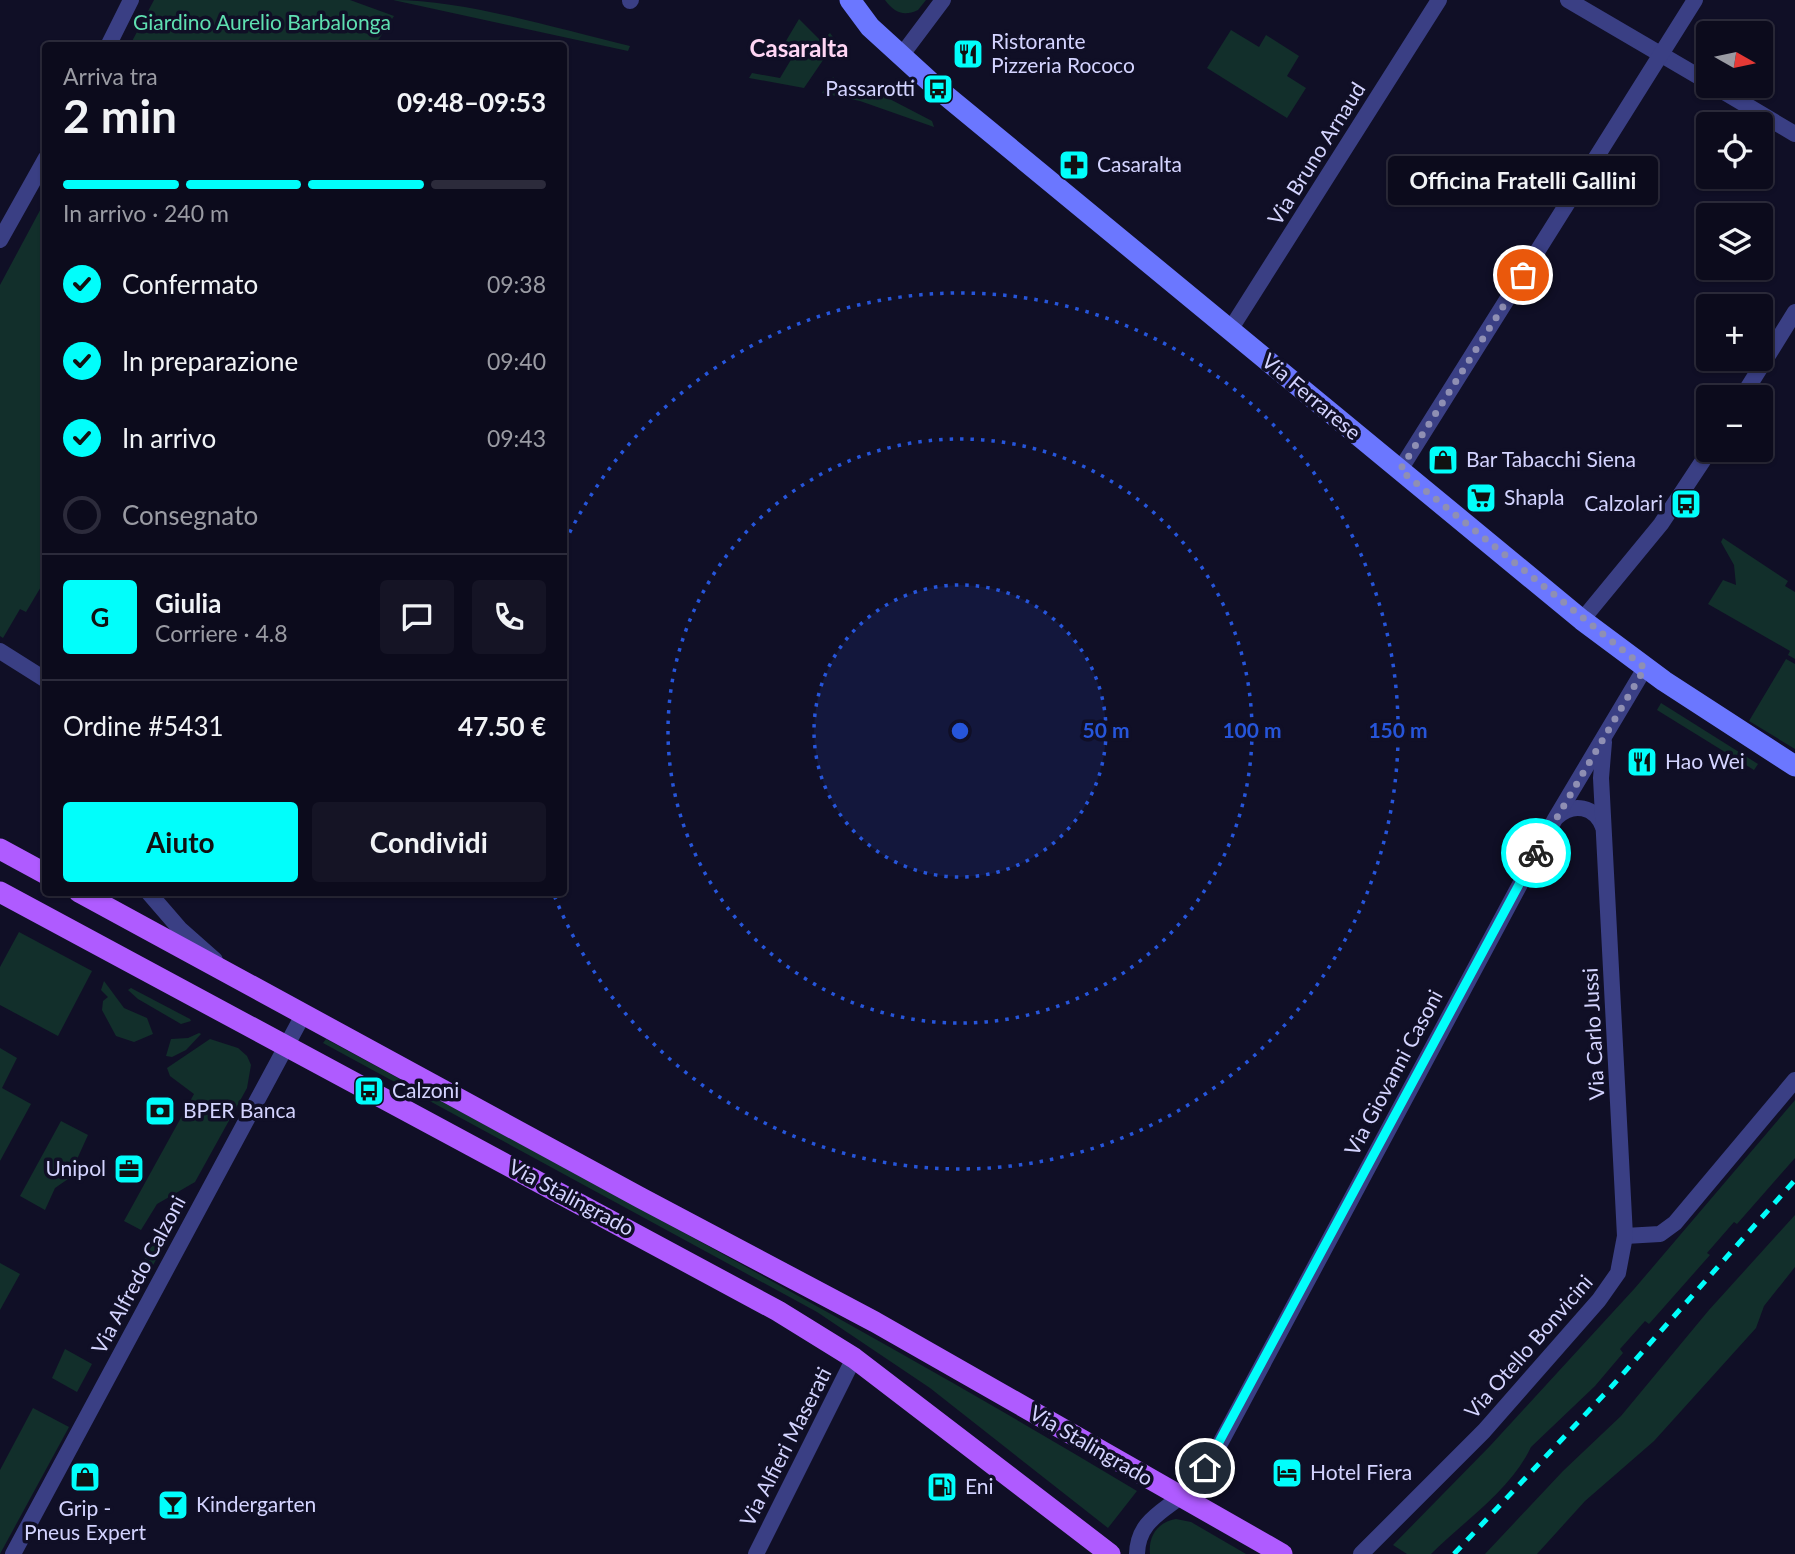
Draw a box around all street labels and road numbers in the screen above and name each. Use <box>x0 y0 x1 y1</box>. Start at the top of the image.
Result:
street label: Via Bruno Arnaud <box>1262 77 1370 229</box>
street label: Via Ferrarese <box>1258 347 1366 444</box>
street label: Via Carlo Jussi <box>1577 967 1608 1101</box>
street label: Via Giovanni Casoni <box>1338 985 1447 1159</box>
street label: Via Stalingrado <box>505 1153 639 1240</box>
street label: Via Alfredo Calzoni <box>85 1191 190 1358</box>
street label: Via Otello Bonvicini <box>1459 1269 1597 1423</box>
street label: Via Alfieri Maserati <box>734 1363 836 1530</box>
street label: Via Stalingrado <box>1026 1399 1158 1490</box>

